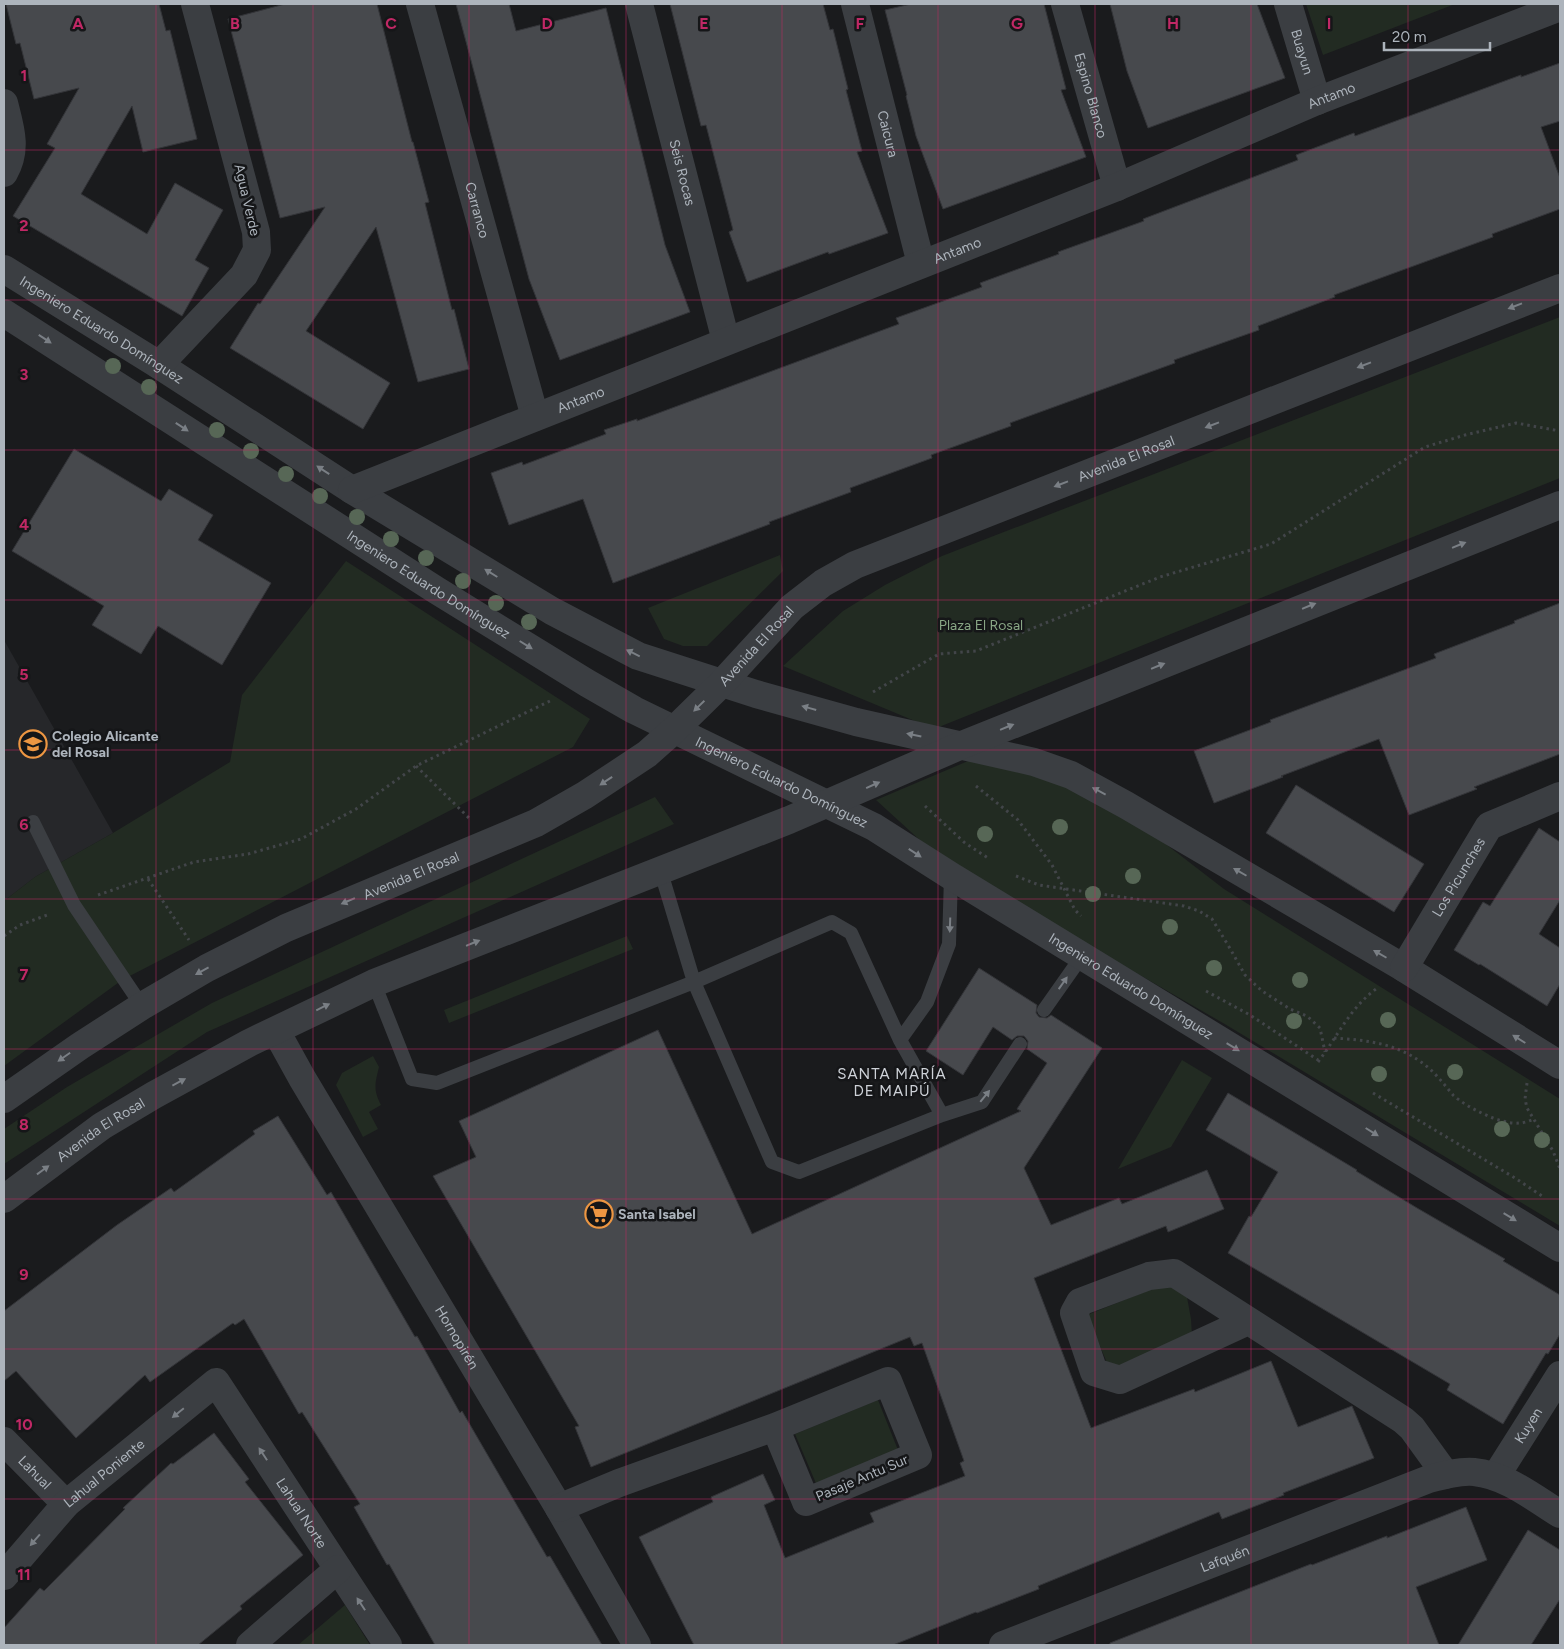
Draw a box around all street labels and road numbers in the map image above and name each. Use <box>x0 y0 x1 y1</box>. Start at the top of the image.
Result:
street label: Buayun <box>1288 27 1317 77</box>
street label: Espino Blanco <box>1071 51 1111 140</box>
street label: Antamo <box>1305 79 1358 113</box>
street label: Caicura <box>874 109 902 159</box>
street label: Seis Rocas <box>666 138 699 207</box>
street label: Agua Verde <box>230 162 264 238</box>
street label: Carranco <box>462 180 493 240</box>
street label: Antamo <box>931 233 984 267</box>
street label: Ingeniero Eduardo Domínguez <box>17 272 187 387</box>
street label: Antamo <box>554 382 607 416</box>
street label: Avenida El Rosal <box>1075 432 1177 485</box>
street label: Ingeniero Eduardo Domínguez <box>344 527 514 642</box>
street label: Avenida El Rosal <box>715 602 797 689</box>
street label: Ingeniero Eduardo Domínguez <box>693 733 871 831</box>
street label: Los Picunches <box>1428 834 1489 920</box>
street label: Avenida El Rosal <box>361 848 462 903</box>
street label: Ingeniero Eduardo Domínguez <box>1046 929 1217 1043</box>
street label: Avenida El Rosal <box>53 1094 148 1165</box>
street label: Hornopirén <box>432 1303 483 1372</box>
street label: Kuyen <box>1510 1404 1546 1446</box>
street label: Lahual Poniente <box>60 1435 148 1511</box>
street label: Pasaje Antu Sur <box>813 1451 911 1505</box>
street label: Lahual <box>15 1452 55 1493</box>
street label: Lahual Norte <box>273 1475 331 1552</box>
street label: Lafquén <box>1198 1541 1252 1576</box>

